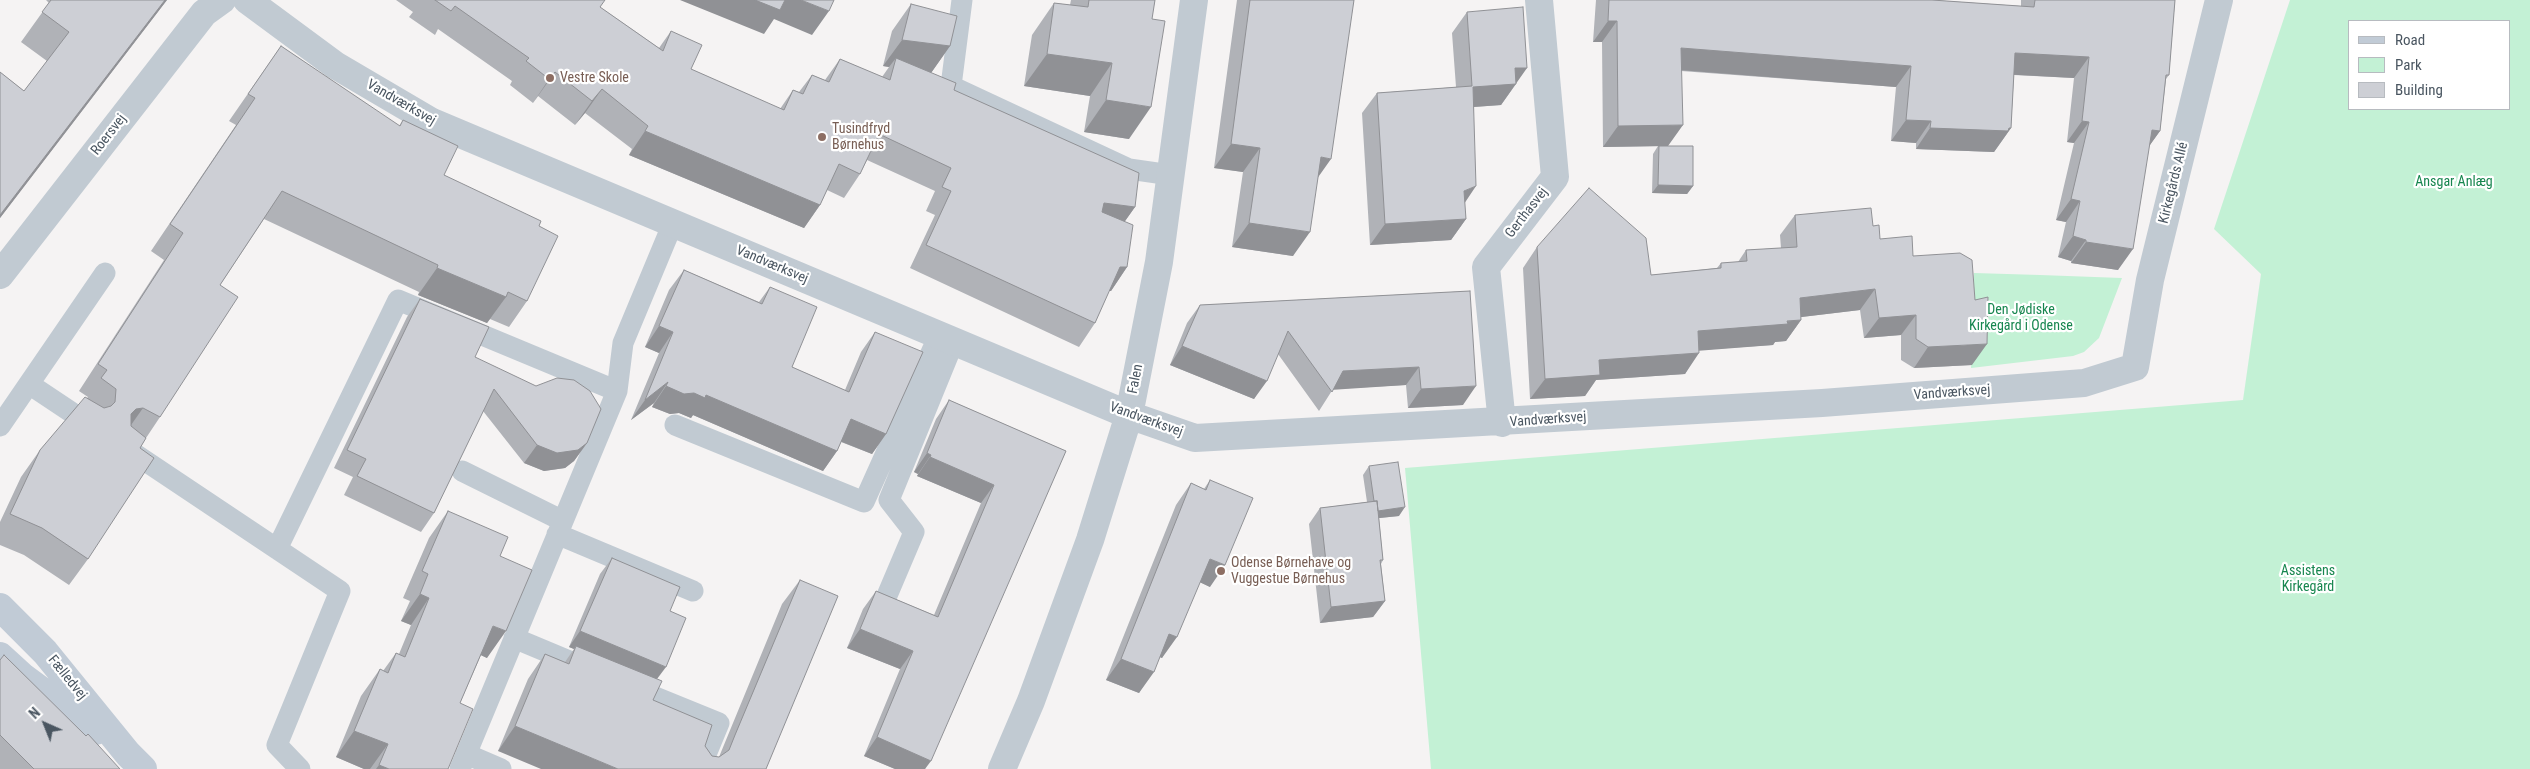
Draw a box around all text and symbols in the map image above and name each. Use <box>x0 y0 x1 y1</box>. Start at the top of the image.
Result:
legend <box>2348 20 2510 110</box>
text: Road <box>2395 31 2425 49</box>
text: Park <box>2395 56 2422 74</box>
place label: Vestre Skole <box>560 70 629 86</box>
marker: Vestre Skole <box>544 72 556 84</box>
street label: Vandværksvej <box>364 77 438 129</box>
text: Building <box>2395 81 2443 99</box>
street label: Roersvej <box>88 111 130 159</box>
place label: Tusindfryd Børnehus <box>832 121 890 154</box>
marker: Tusindfryd Børnehus <box>816 131 828 143</box>
street label: Kirkegårds Allé <box>2156 141 2192 225</box>
park label: Ansgar Anlæg <box>2415 174 2493 190</box>
street label: Gerthasvej <box>1502 185 1552 241</box>
street label: Vandværksvej <box>733 242 811 288</box>
park label: Den Jødiske Kirkegård i Odense <box>1969 302 2073 334</box>
street label: Falen <box>1125 363 1147 395</box>
street label: Vandværksvej <box>1913 382 1991 404</box>
street label: Vandværksvej <box>1107 399 1185 441</box>
street label: Vandværksvej <box>1509 409 1587 431</box>
place label: Odense Børnehave og Vuggestue Børnehus <box>1231 555 1351 588</box>
park label: Assistens Kirkegård <box>2281 563 2335 596</box>
marker: Odense Børnehave og Vuggestue Børnehus <box>1215 565 1227 577</box>
street label: Fælledvej <box>44 652 90 704</box>
north arrow <box>20 699 70 749</box>
text: N <box>26 704 43 722</box>

